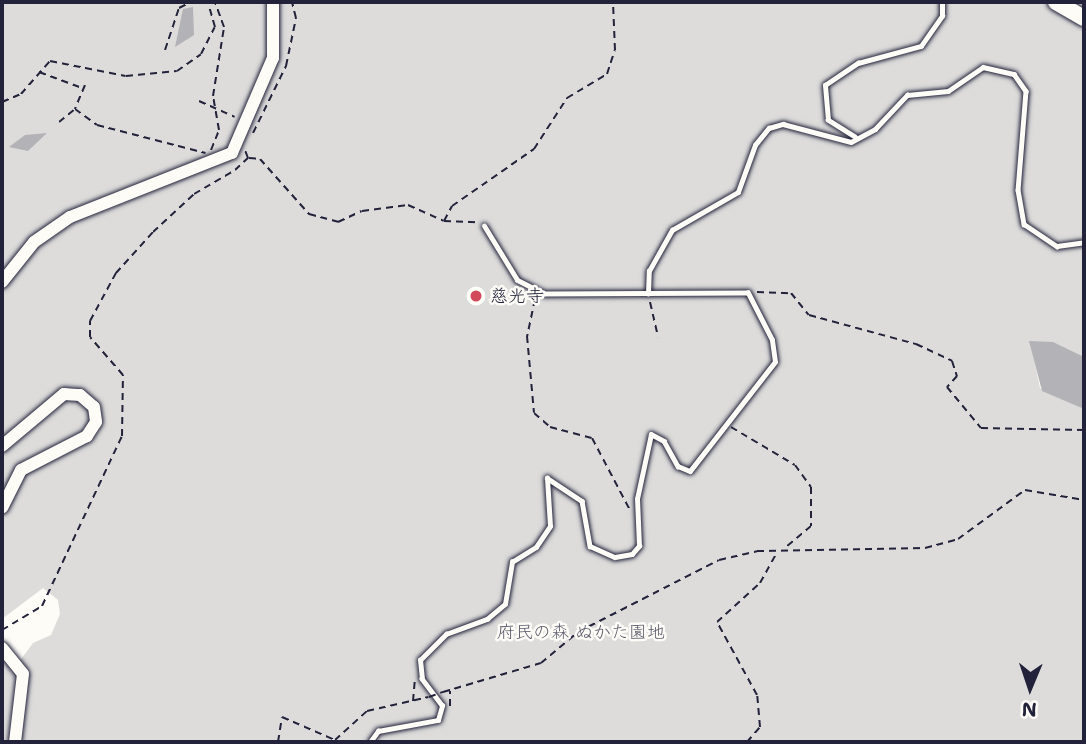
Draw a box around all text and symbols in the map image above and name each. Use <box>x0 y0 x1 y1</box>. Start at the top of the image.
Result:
place label: 慈光寺 <box>490 285 544 307</box>
marker: 慈光寺 <box>468 288 484 304</box>
park label: 府民の森 ぬかた園地 <box>497 621 665 643</box>
north arrow <box>995 653 1065 723</box>
text: N <box>1021 697 1037 722</box>

